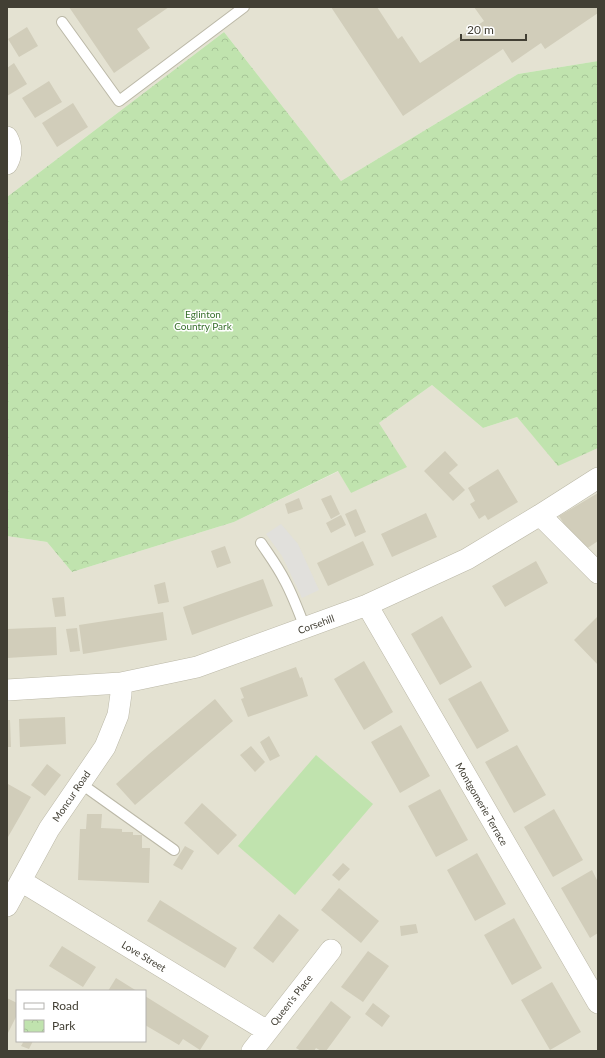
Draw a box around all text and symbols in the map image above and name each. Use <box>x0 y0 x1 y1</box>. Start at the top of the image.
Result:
scale bar <box>461 16 526 42</box>
text: 20 m <box>467 22 494 37</box>
park label: Eglinton Country Park <box>174 308 233 332</box>
street label: Corsehill <box>296 612 336 636</box>
street label: Montgomerie Terrace <box>453 760 511 848</box>
street label: Moncur Road <box>50 768 92 824</box>
street label: Love Street <box>120 938 169 974</box>
street label: Queen's Place <box>267 972 315 1028</box>
legend <box>16 990 146 1042</box>
text: Road <box>52 998 79 1013</box>
text: Park <box>52 1018 76 1033</box>

